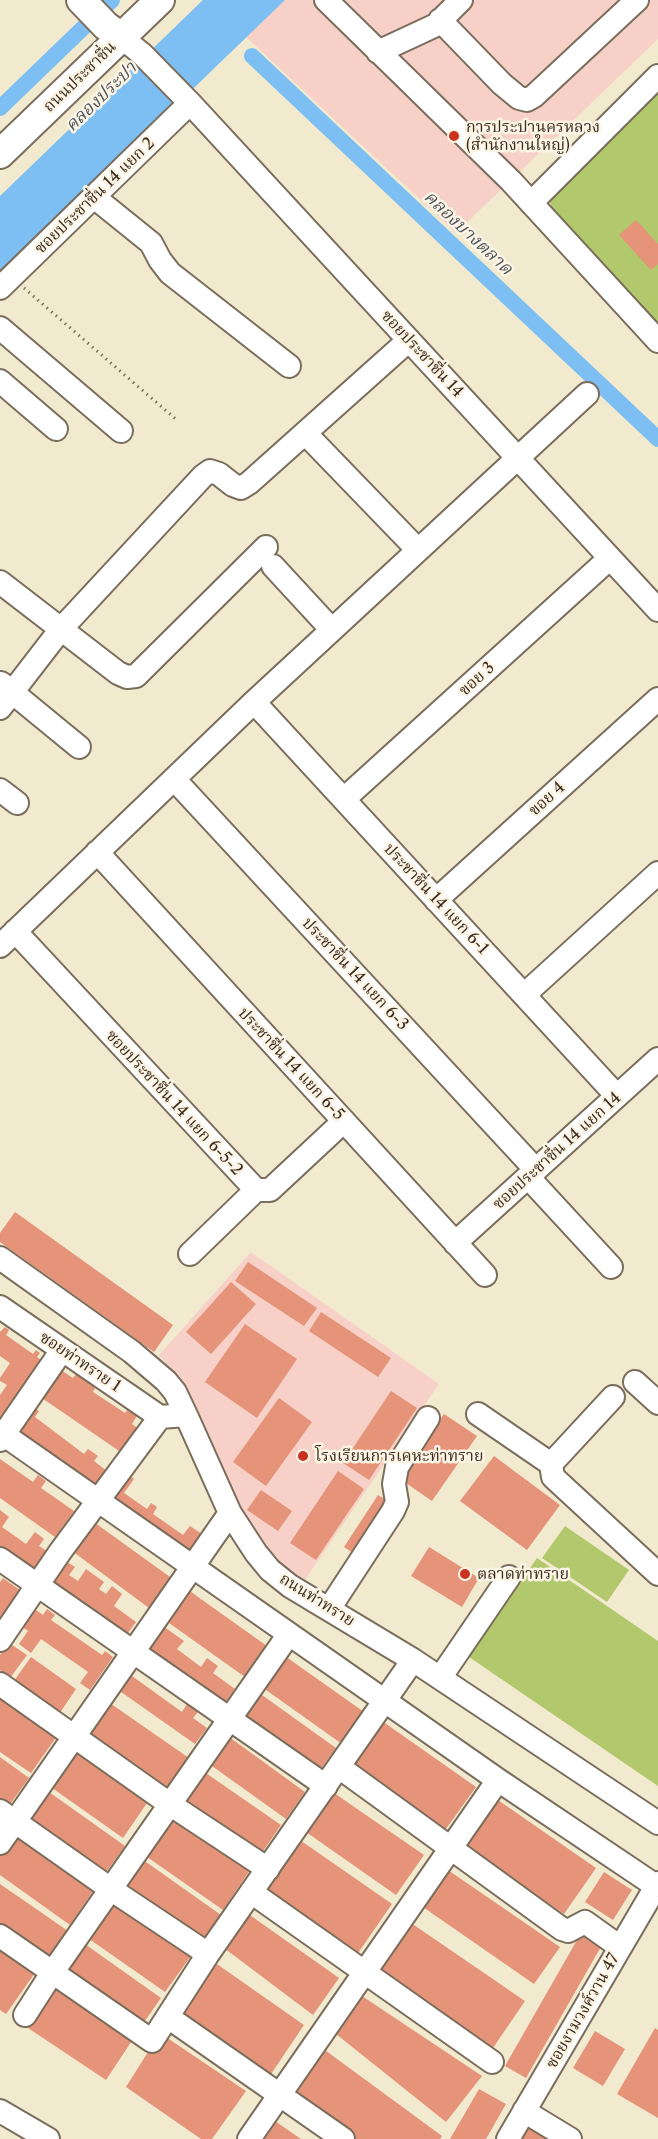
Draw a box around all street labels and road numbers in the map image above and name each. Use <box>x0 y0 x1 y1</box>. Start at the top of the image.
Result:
street label: ถนนประชาชื่น <box>40 38 120 116</box>
street label: ซอยประชาชื่น 14 แยก 2 <box>31 134 159 258</box>
street label: ซอยประชาชื่น 14 <box>377 307 467 401</box>
street label: ขอย 3 <box>455 658 499 700</box>
street label: ขอย 4 <box>525 778 569 820</box>
street label: ประชาชื่น 14 แยก 6-1 <box>380 840 492 958</box>
street label: ประชาชื่น 14 แยก 6-3 <box>298 914 412 1034</box>
street label: ประชาชื่น 14 แยก 6-5 <box>234 1004 348 1124</box>
street label: ซอยประชาชื่น 14 แยก 6-5-2 <box>102 1026 246 1180</box>
street label: ซอยประชาชื่น 14 แยก 14 <box>489 1088 625 1214</box>
street label: ซอยท่าทราย 1 <box>36 1328 124 1396</box>
street label: ถนนท่าทราย <box>276 1569 358 1631</box>
street label: ซอยงามวงศ์วาน 47 <box>542 1950 624 2072</box>

